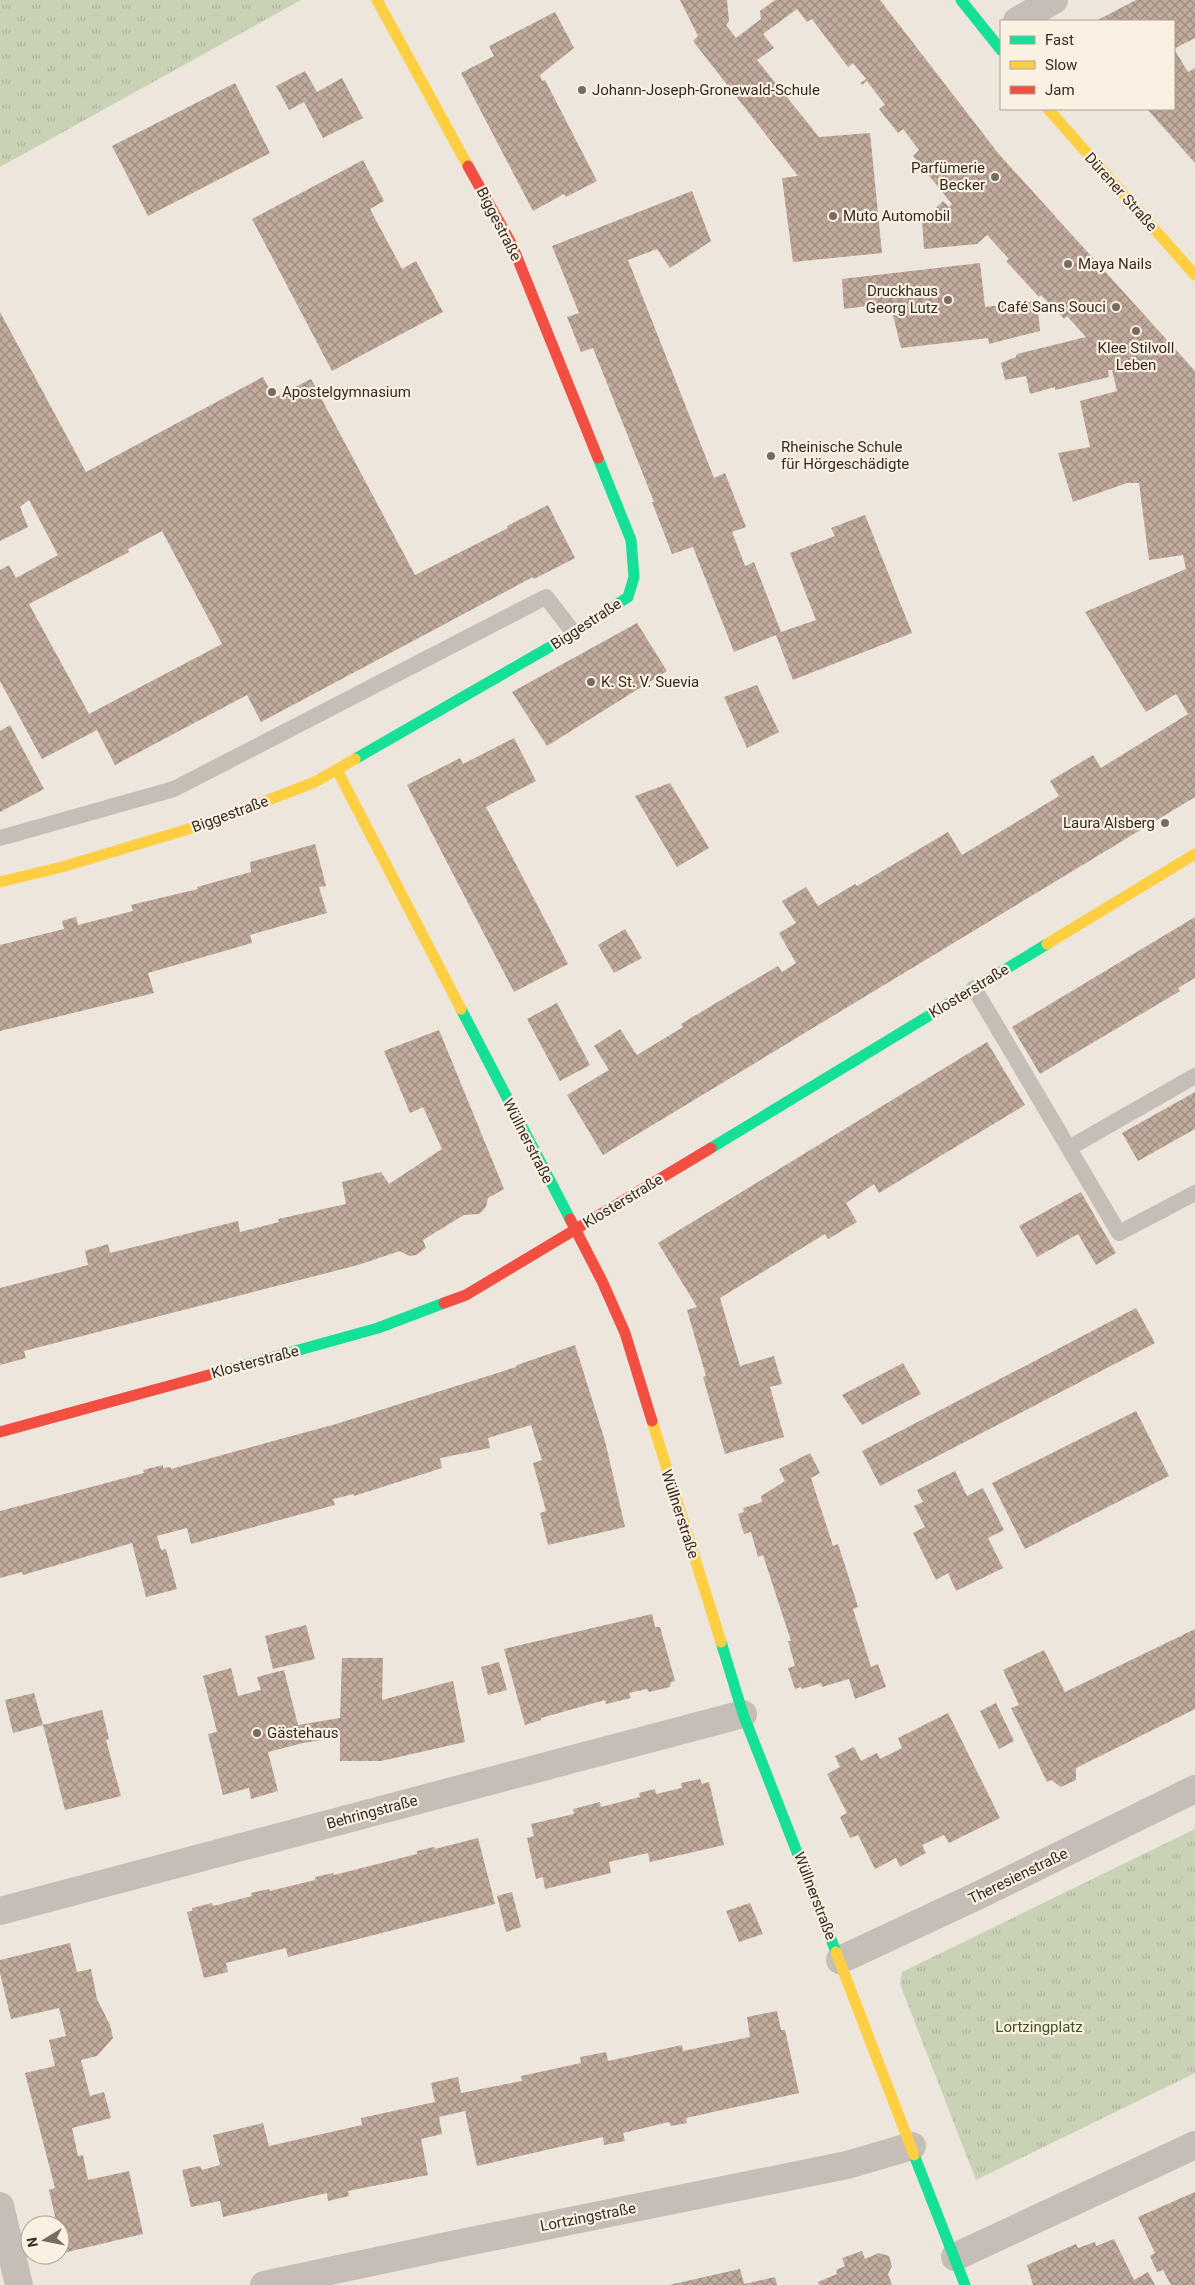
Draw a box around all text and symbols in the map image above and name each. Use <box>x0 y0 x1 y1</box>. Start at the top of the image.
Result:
legend <box>1000 20 1175 110</box>
text: Fast <box>1045 31 1074 49</box>
text: Slow <box>1045 56 1077 74</box>
place label: Johann-Joseph-Gronewald-Schule <box>592 81 820 99</box>
text: Jam <box>1045 81 1075 99</box>
marker: Johann-Joseph-Gronewald-Schule <box>576 84 588 96</box>
street label: Dürener Straße <box>1081 149 1161 235</box>
place label: Parfümerie Becker <box>911 159 985 194</box>
marker: Parfümerie Becker <box>989 171 1001 183</box>
street label: Biggestraße <box>473 184 525 264</box>
place label: Muto Automobil <box>843 207 950 225</box>
marker: Muto Automobil <box>827 210 839 222</box>
place label: Maya Nails <box>1078 255 1152 273</box>
marker: Maya Nails <box>1062 258 1074 270</box>
place label: Druckhaus Georg Lutz <box>866 282 938 317</box>
marker: Druckhaus Georg Lutz <box>942 294 954 306</box>
place label: Café Sans Souci <box>997 298 1106 316</box>
marker: Café Sans Souci <box>1110 301 1122 313</box>
marker: Klee Stilvoll Leben <box>1130 325 1142 337</box>
place label: Klee Stilvoll Leben <box>1098 339 1174 374</box>
place label: Apostelgymnasium <box>282 383 411 401</box>
marker: Apostelgymnasium <box>266 386 278 398</box>
place label: Rheinische Schule für Hörgeschädigte <box>781 438 909 473</box>
marker: Rheinische Schule für Hörgeschädigte <box>765 450 777 462</box>
street label: Biggestraße <box>547 595 625 653</box>
place label: K. St. V. Suevia <box>601 673 699 691</box>
marker: K. St. V. Suevia <box>585 676 597 688</box>
street label: Biggestraße <box>189 792 271 836</box>
place label: Laura Alsberg <box>1063 814 1155 832</box>
marker: Laura Alsberg <box>1159 817 1171 829</box>
street label: Klosterstraße <box>926 960 1012 1022</box>
street label: Wüllnerstraße <box>499 1096 557 1186</box>
street label: Klosterstraße <box>580 1170 666 1232</box>
street label: Klosterstraße <box>209 1342 301 1382</box>
street label: Wüllnerstraße <box>657 1467 703 1561</box>
place label: Gästehaus <box>267 1724 338 1742</box>
marker: Gästehaus <box>251 1727 263 1739</box>
street label: Behringstraße <box>325 1791 420 1833</box>
street label: Theresienstraße <box>965 1844 1071 1908</box>
street label: Wüllnerstraße <box>790 1850 840 1942</box>
park label: Lortzingplatz <box>995 2018 1083 2036</box>
street label: Lortzingstraße <box>539 2199 637 2235</box>
north arrow <box>20 2215 70 2265</box>
text: N <box>23 2236 41 2249</box>

